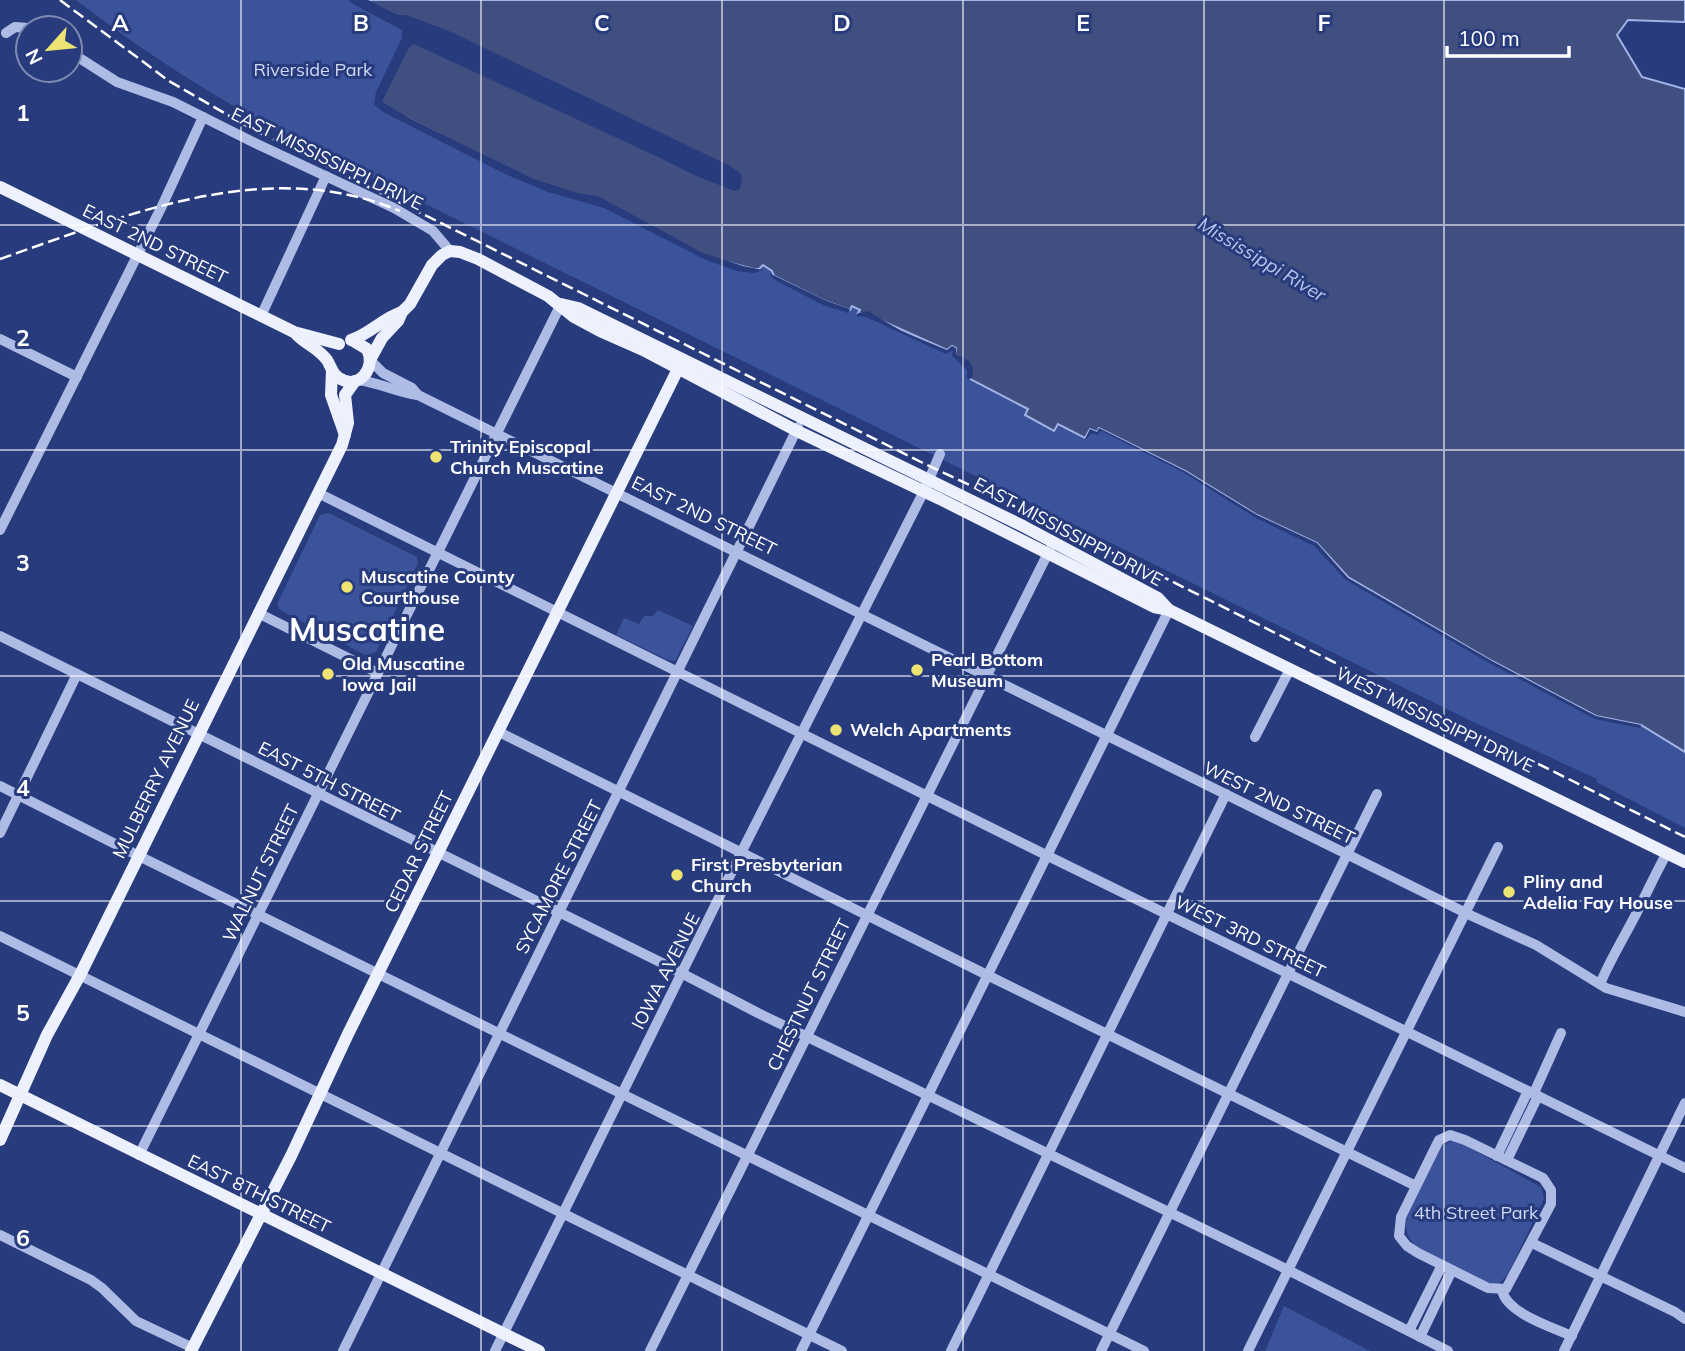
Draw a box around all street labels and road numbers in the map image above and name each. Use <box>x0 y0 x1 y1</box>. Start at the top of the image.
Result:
street label: EAST MISSISSIPPI DRIVE <box>227 102 427 215</box>
street label: EAST 2ND STREET <box>79 198 232 289</box>
street label: EAST 2ND STREET <box>628 470 781 561</box>
street label: EAST MISSISSIPPI DRIVE <box>970 472 1167 591</box>
street label: WEST MISSISSIPPI DRIVE <box>1332 661 1538 778</box>
street label: MULBERRY AVENUE <box>107 695 204 862</box>
street label: EAST 5TH STREET <box>254 736 404 827</box>
street label: WEST 2ND STREET <box>1200 756 1359 849</box>
street label: CEDAR STREET <box>379 787 458 916</box>
street label: SYCAMORE STREET <box>510 796 607 957</box>
street label: WALNUT STREET <box>217 800 304 945</box>
street label: WEST 3RD STREET <box>1171 890 1329 983</box>
street label: IOWA AVENUE <box>626 909 705 1033</box>
street label: CHESTNUT STREET <box>762 915 855 1075</box>
street label: EAST 8TH STREET <box>184 1149 335 1238</box>

